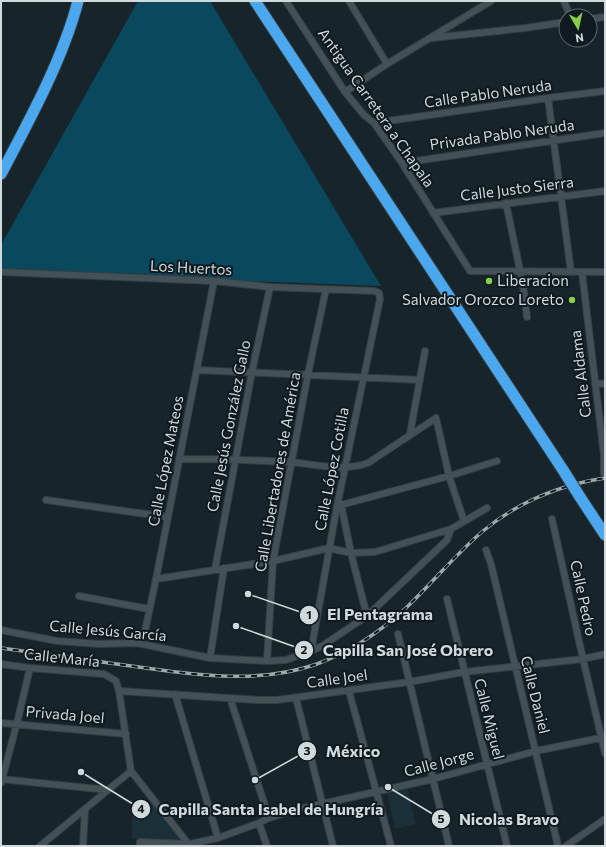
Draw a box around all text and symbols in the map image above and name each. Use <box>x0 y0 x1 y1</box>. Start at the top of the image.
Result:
north arrow <box>558 8 598 48</box>
street label: Antigua Carretera a Chapala <box>315 24 439 190</box>
text: N <box>575 31 585 45</box>
street label: Calle Pablo Neruda <box>423 75 553 111</box>
street label: Privada Pablo Neruda <box>428 115 575 153</box>
street label: Calle Justo Sierra <box>459 172 575 204</box>
street label: Los Huertos <box>149 256 233 278</box>
place label: Liberacion <box>497 271 569 289</box>
marker: Liberacion <box>484 276 494 286</box>
place label: Salvador Orozco Loreto <box>402 290 564 308</box>
marker: Salvador Orozco Loreto <box>567 295 577 305</box>
street label: Calle Aldama <box>566 329 594 419</box>
street label: Calle Jesús González Gallo <box>202 338 254 513</box>
street label: Calle Libertadores de América <box>251 370 303 573</box>
street label: Calle López Mateos <box>144 394 187 528</box>
street label: Calle López Cotilla <box>310 405 352 532</box>
street label: Calle Pedro <box>567 558 601 637</box>
callout: El Pentagrama <box>299 601 441 629</box>
text: El Pentagrama <box>327 604 433 623</box>
text: 1 <box>306 607 312 621</box>
street label: Calle Jesús García <box>49 616 167 644</box>
callout: Capilla San José Obrero <box>294 636 501 664</box>
text: Capilla San José Obrero <box>323 640 494 659</box>
text: 2 <box>301 642 308 656</box>
street label: Calle María <box>23 644 101 670</box>
street label: Calle Daniel <box>518 654 554 736</box>
street label: Calle Joel <box>305 665 369 691</box>
street label: Calle Miguel <box>471 676 509 761</box>
street label: Privada Joel <box>25 702 105 726</box>
callout: México <box>297 737 388 765</box>
text: México <box>326 741 381 760</box>
text: 3 <box>304 743 311 757</box>
street label: Calle Jorge <box>402 744 476 780</box>
callout: Capilla Santa Isabel de Hungría <box>131 795 392 823</box>
text: Capilla Santa Isabel de Hungría <box>159 799 383 818</box>
text: 4 <box>137 801 145 815</box>
callout: Nicolas Bravo <box>431 805 567 833</box>
text: Nicolas Bravo <box>459 809 560 828</box>
text: 5 <box>438 811 445 825</box>

